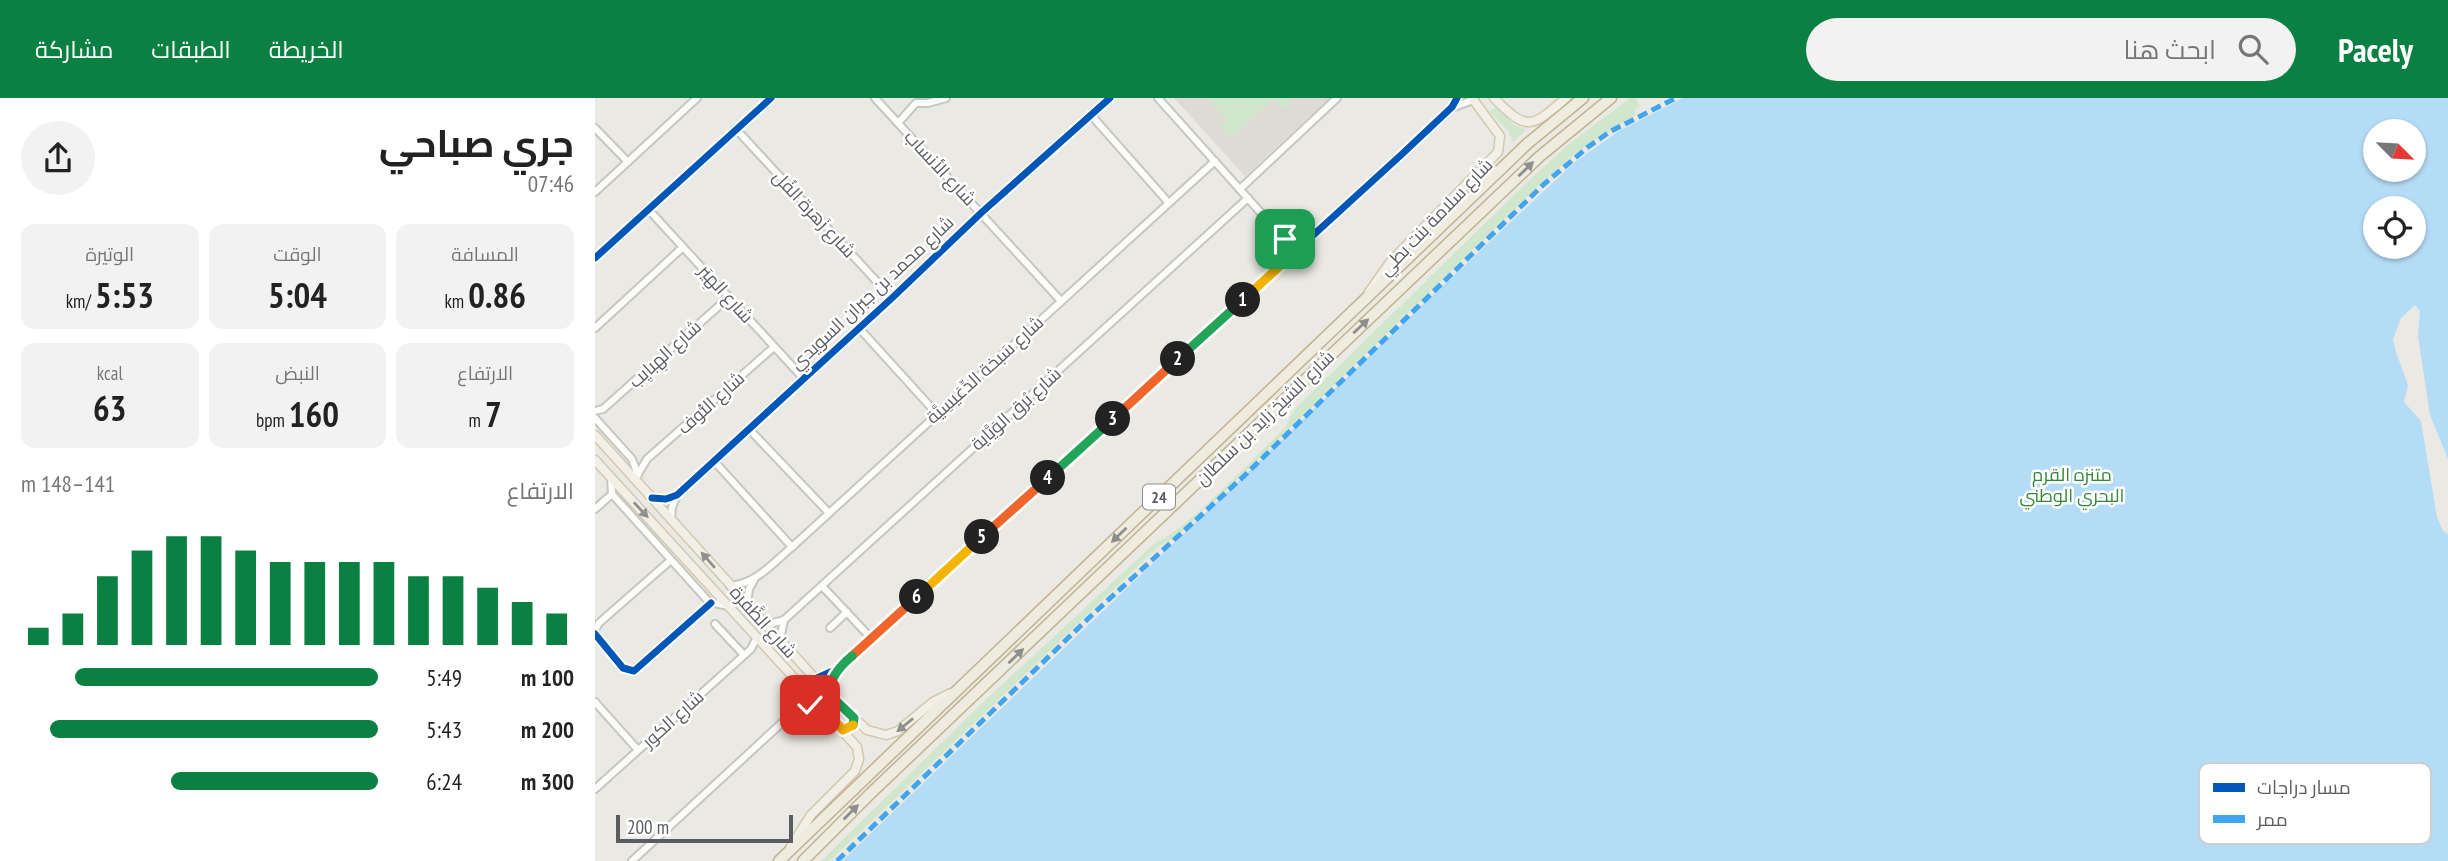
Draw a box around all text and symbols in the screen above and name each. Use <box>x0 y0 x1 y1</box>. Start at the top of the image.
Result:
search box <box>1806 18 2296 81</box>
text: Pacely <box>2338 28 2413 71</box>
icon: search <box>2234 30 2272 68</box>
text: ابحث هنا <box>2124 33 2216 66</box>
text: مشاركة <box>35 34 113 65</box>
text: الطبقات <box>151 34 231 65</box>
text: الخريطة <box>269 34 344 65</box>
text: جري صباحي <box>379 118 574 167</box>
north arrow <box>2363 119 2425 182</box>
map controls <box>2363 119 2426 259</box>
button: share <box>21 121 95 195</box>
street label: شارع الأنساب <box>899 125 981 211</box>
street label: شارع سلامة بنت بطي <box>1374 153 1500 282</box>
one-way arrow <box>1517 162 1534 178</box>
street label: شارع زَهرة الفُل <box>767 165 861 263</box>
text: 07:46 <box>528 169 574 198</box>
button: locate <box>2363 196 2426 259</box>
pin <box>1255 209 1315 269</box>
street label: شارع محمد بن جبران السويدي <box>785 211 960 377</box>
icon: arrive <box>1266 220 1304 258</box>
text: الوتيرة <box>85 242 134 266</box>
text: الوقت <box>273 242 322 266</box>
text: المسافة <box>451 242 519 266</box>
street label: شارع الهِيَر <box>692 259 759 329</box>
text: 5:53 <box>95 272 154 318</box>
text: 5:04 <box>268 272 327 318</box>
text: 0.86 <box>468 272 526 318</box>
pin: 1 <box>1225 282 1261 318</box>
text: 1 <box>1238 287 1247 311</box>
text: /km <box>66 289 95 313</box>
text: km <box>444 289 468 313</box>
street label: شارع سَبخة الدِّعَيسِيَّة <box>921 311 1049 429</box>
street label: شارع الهِبايِب <box>623 315 707 394</box>
one-way arrow <box>1352 318 1369 334</box>
pin: 2 <box>1161 342 1195 376</box>
street label: شارع الشيخ زايد بن سلطان <box>1190 345 1340 491</box>
text: 2 <box>1173 346 1182 370</box>
text: kcal <box>97 361 123 385</box>
text: النبض <box>275 361 320 385</box>
text: الارتفاع <box>457 361 513 385</box>
street label: شارع بُرق الوَيَّاية <box>966 362 1066 456</box>
street label: شارع النُّوف <box>672 366 750 440</box>
text: 63 <box>93 385 127 431</box>
text: 160 <box>289 391 339 437</box>
text: 7 <box>485 391 502 437</box>
pin: 3 <box>1095 402 1131 436</box>
text: 3 <box>1108 406 1117 430</box>
text: bpm <box>256 408 289 432</box>
text: m <box>469 408 485 432</box>
pin: 4 <box>1030 460 1065 496</box>
park label: متنزه القرم البحري الوطني <box>2020 463 2124 510</box>
text: 4 <box>1043 465 1052 489</box>
text: 141–148 m <box>21 469 115 498</box>
text: الارتفاع <box>507 476 574 505</box>
road number: 24 <box>1143 484 1175 510</box>
one-way arrow <box>633 501 649 519</box>
pin: 5 <box>965 520 999 555</box>
text: 5 <box>977 524 986 548</box>
one-way arrow <box>1111 526 1128 542</box>
one-way arrow <box>700 551 716 569</box>
pin: 6 <box>899 580 935 614</box>
street label: شارع الظَّفرة <box>724 581 802 663</box>
text: 6 <box>912 584 921 608</box>
one-way arrow <box>1007 648 1024 664</box>
text: 5:49 <box>426 663 462 692</box>
text: 100 m <box>521 663 574 692</box>
pin <box>780 675 840 735</box>
street label: شارع الكور <box>636 685 709 754</box>
icon: check <box>791 686 829 724</box>
text: 5:43 <box>426 715 462 744</box>
text: 200 m <box>521 715 574 744</box>
one-way arrow <box>896 717 914 732</box>
legend <box>2199 763 2431 844</box>
text: 6:24 <box>426 767 462 796</box>
text: 300 m <box>521 767 574 796</box>
text: مسار دراجات <box>2257 775 2351 799</box>
one-way arrow <box>842 805 859 821</box>
text: ممر <box>2256 807 2288 831</box>
scale bar <box>616 812 793 844</box>
text: 200 m <box>627 815 669 839</box>

